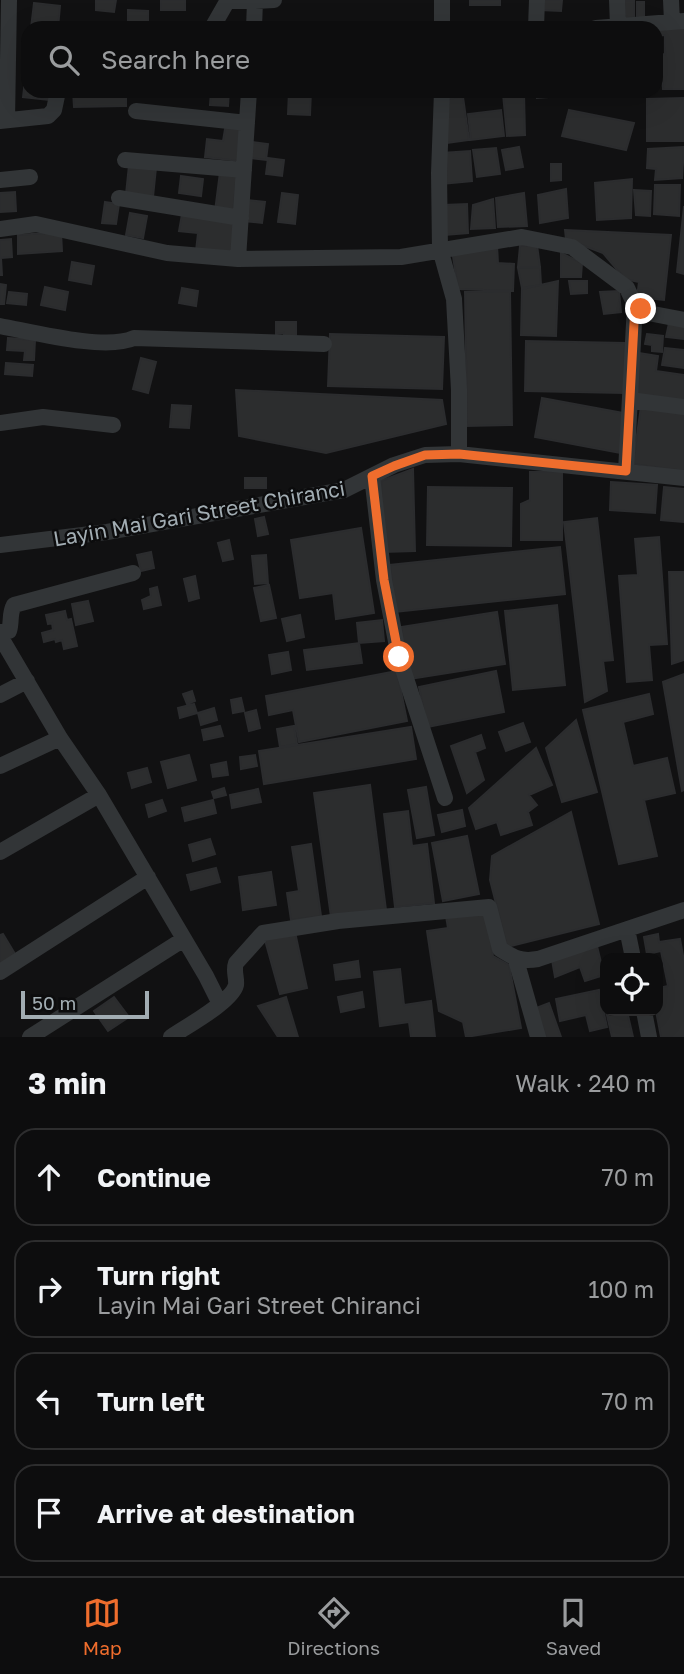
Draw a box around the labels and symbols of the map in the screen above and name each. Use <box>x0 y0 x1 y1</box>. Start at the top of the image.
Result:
route end <box>625 293 656 324</box>
street label: Layin Mai Gari Street Chiranci <box>51 475 347 551</box>
route start <box>383 641 414 672</box>
scale bar <box>21 988 149 1020</box>

